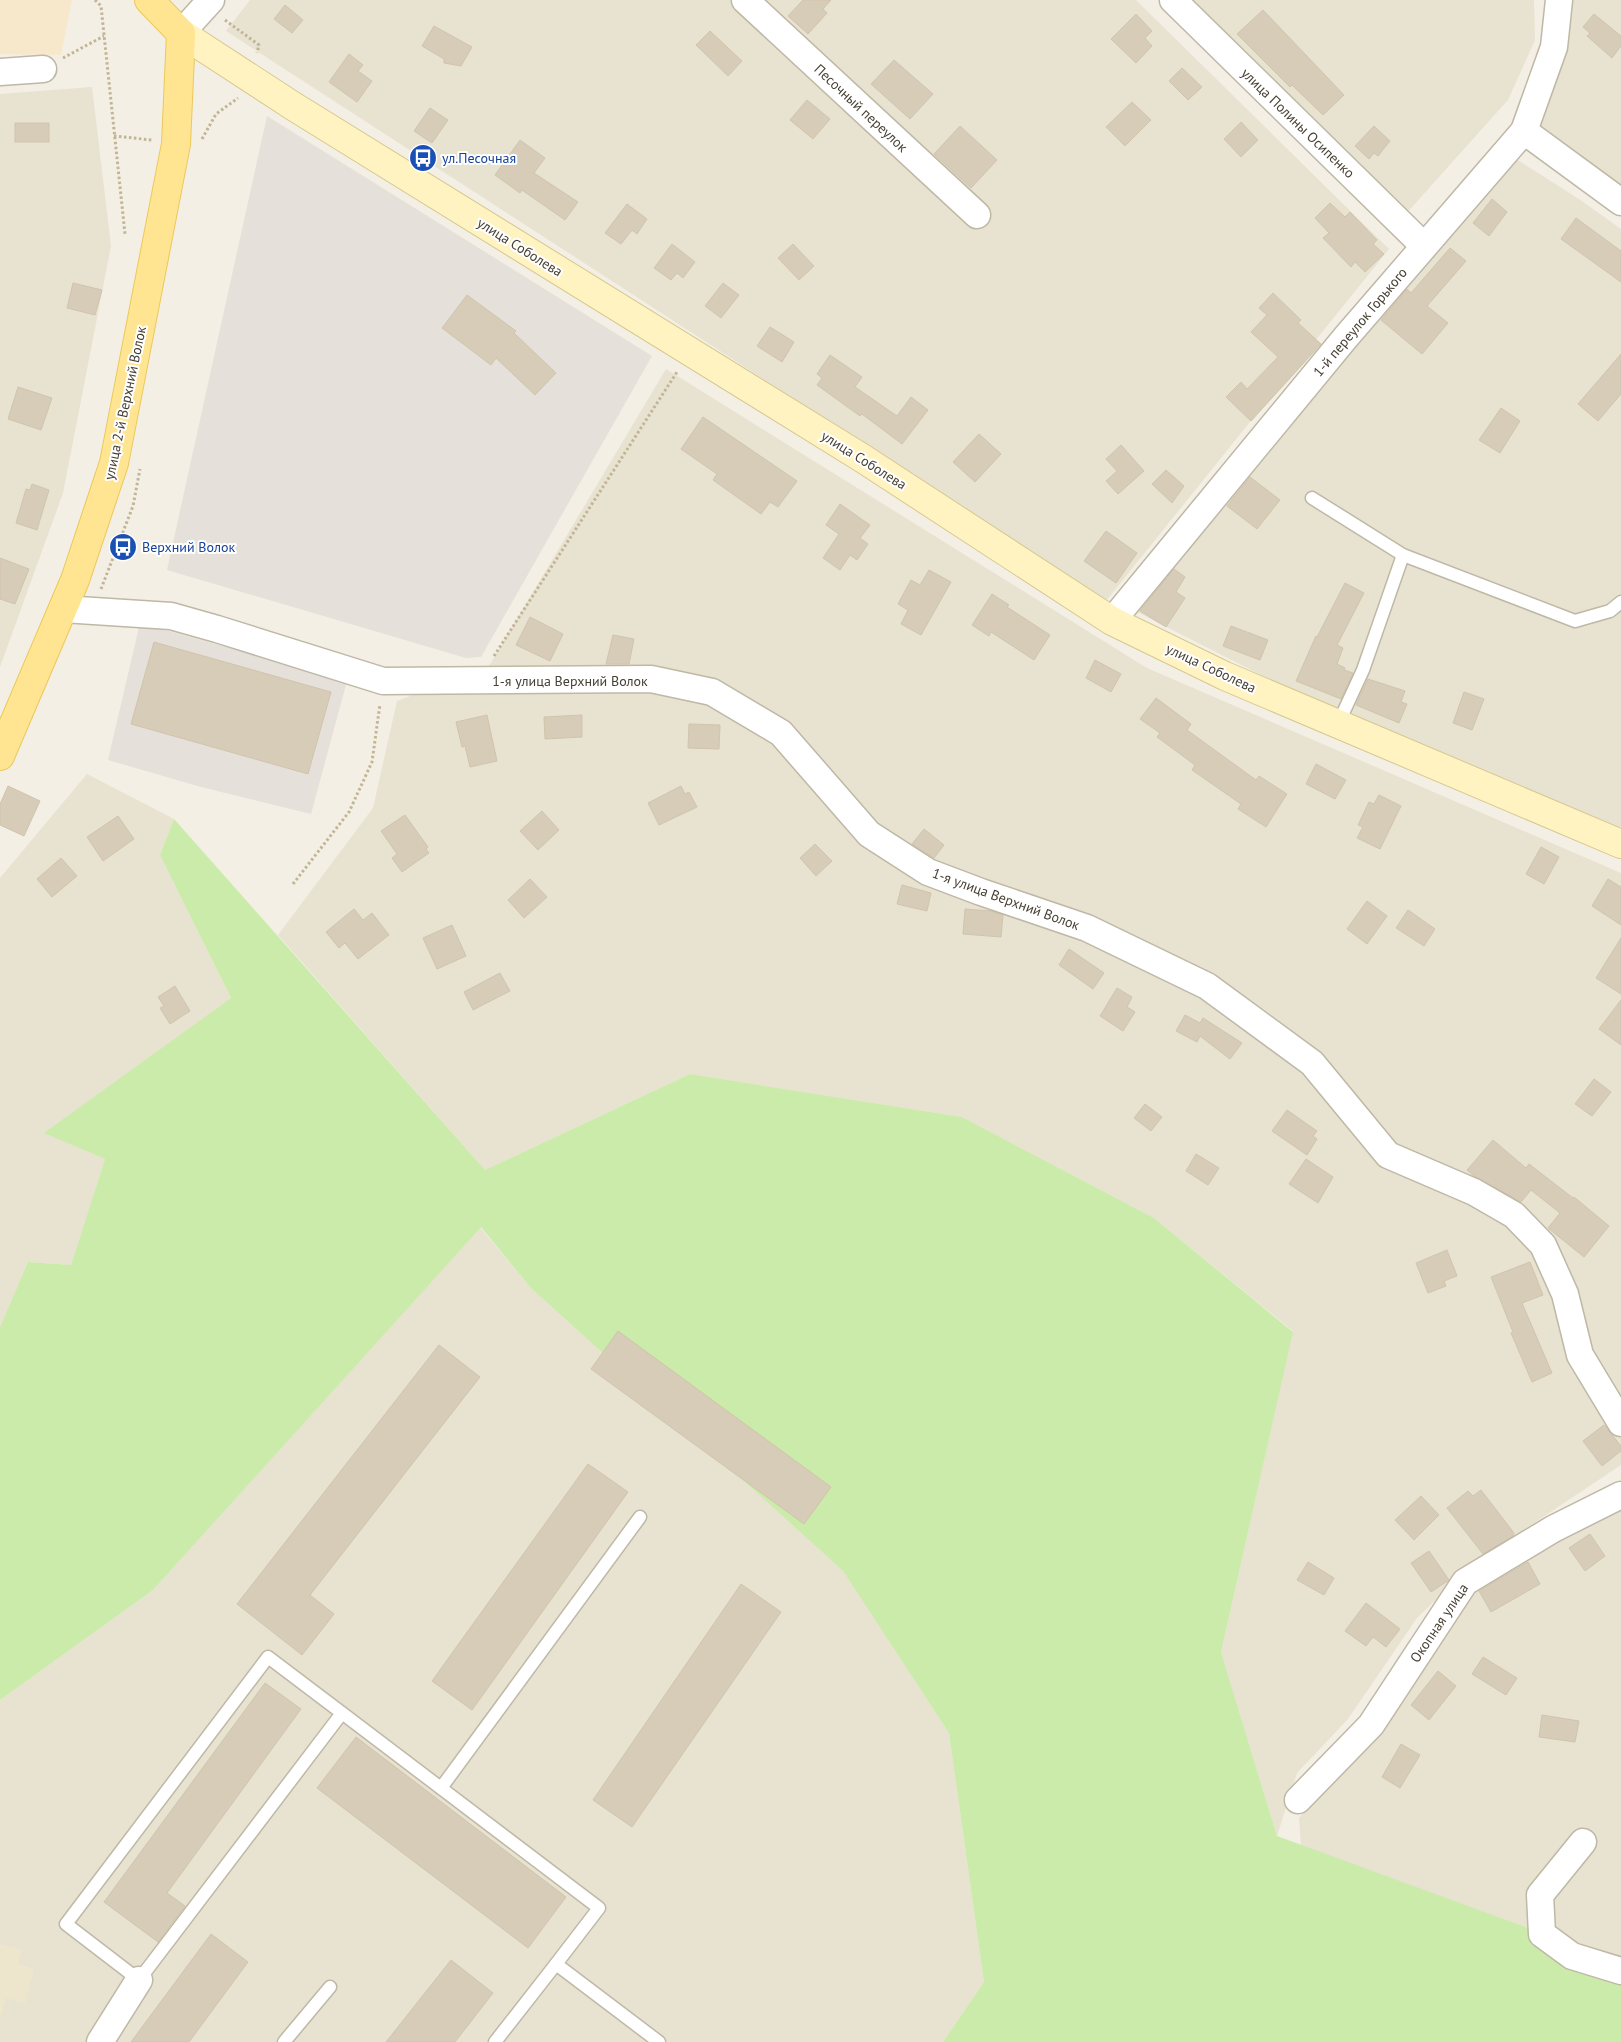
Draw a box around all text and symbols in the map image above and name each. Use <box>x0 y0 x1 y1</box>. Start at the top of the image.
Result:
street label: Песочный переулок <box>810 60 912 156</box>
street label: улица Полины Осипенко <box>1237 64 1359 182</box>
bus stop icon: ул.Песочная <box>408 143 438 173</box>
place label: ул.Песочная <box>442 149 516 167</box>
street label: улица Соболева <box>474 214 566 280</box>
street label: 1-й переулок Горького <box>1309 264 1411 380</box>
street label: улица 2-й Верхний Волок <box>100 324 150 481</box>
street label: улица Соболева <box>818 427 910 493</box>
bus stop icon: Верхний Волок <box>108 532 138 562</box>
place label: Верхний Волок <box>142 538 235 556</box>
street label: улица Соболева <box>1163 639 1259 697</box>
street label: 1-я улица Верхний Волок <box>492 672 648 690</box>
street label: 1-я улица Верхний Волок <box>930 864 1082 934</box>
street label: Окопная улица <box>1406 1580 1472 1666</box>

